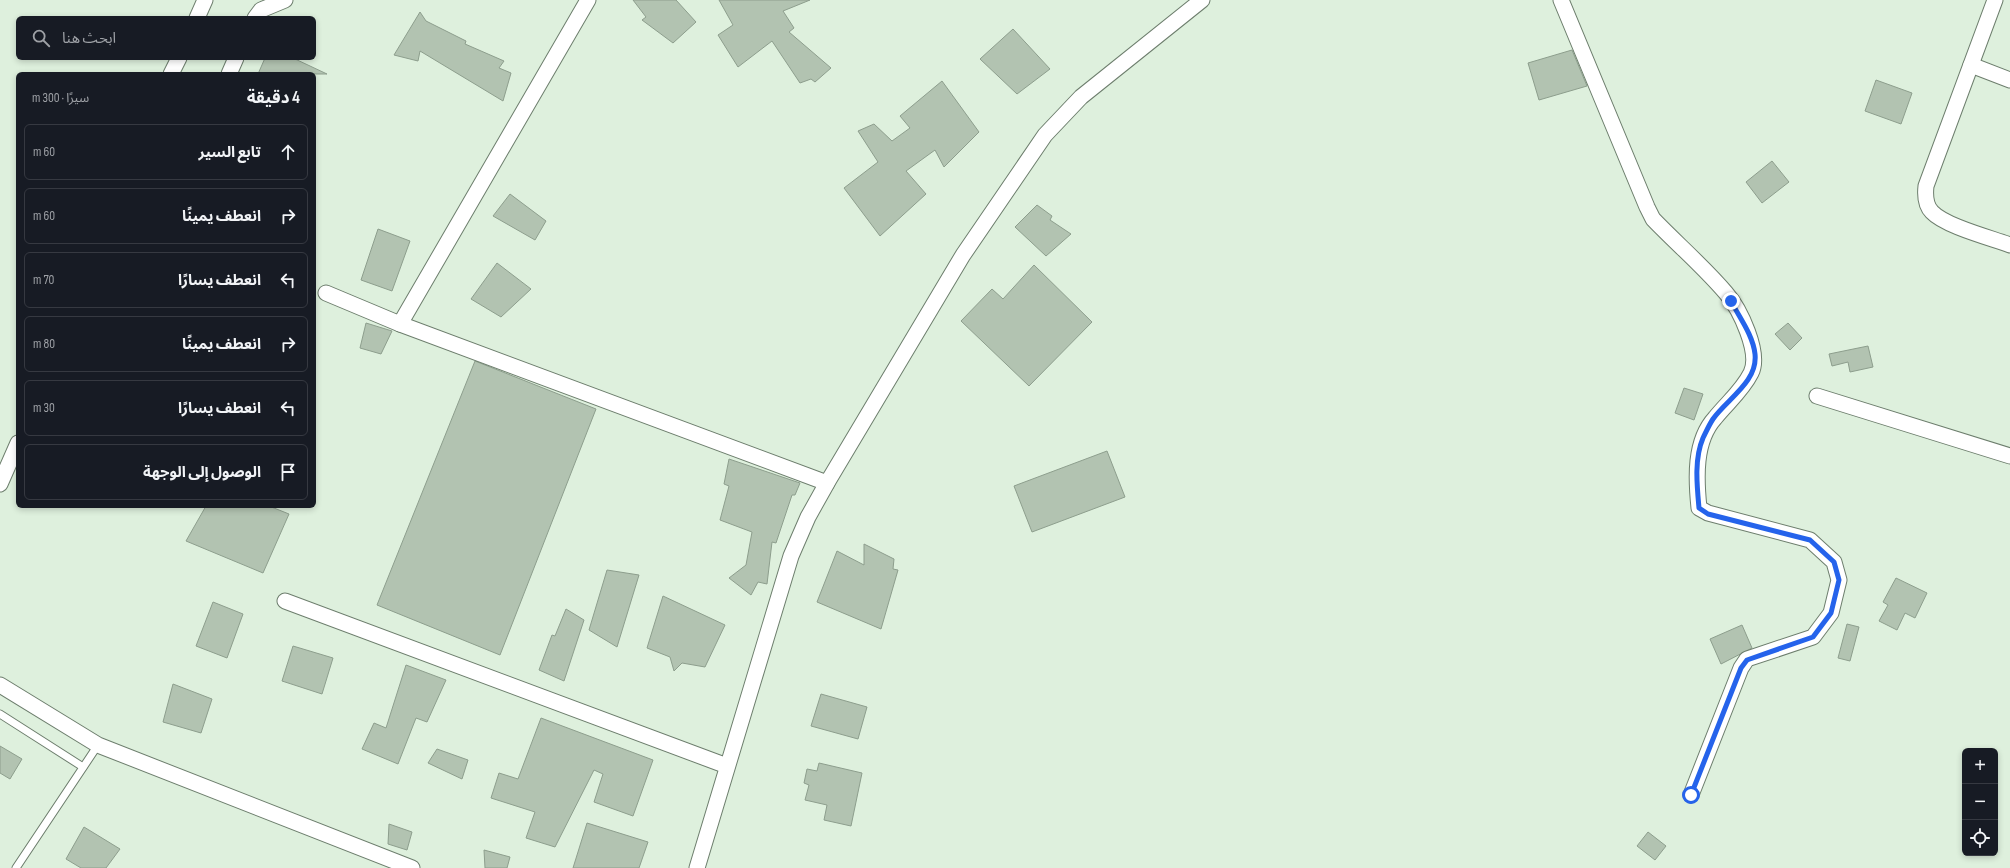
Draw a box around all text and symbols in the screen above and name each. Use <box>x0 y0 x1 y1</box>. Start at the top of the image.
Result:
search box <box>16 16 316 60</box>
icon: search <box>30 27 52 49</box>
text: ابحث هنا <box>62 29 116 48</box>
text: 4 دقيقة <box>247 88 300 108</box>
text: سيرًا · 300 m <box>32 90 89 106</box>
icon: ahead <box>277 141 299 163</box>
text: تابع السير <box>198 143 261 162</box>
text: 60 m <box>33 144 55 160</box>
icon: right <box>277 205 299 227</box>
text: انعطف يمينًا <box>182 207 261 226</box>
text: 60 m <box>33 208 55 224</box>
icon: left <box>277 269 299 291</box>
text: انعطف يسارًا <box>178 271 261 290</box>
text: 70 m <box>33 272 54 288</box>
route end <box>1722 292 1740 310</box>
icon: right <box>277 333 299 355</box>
text: انعطف يمينًا <box>182 335 261 354</box>
text: 80 m <box>33 336 55 352</box>
icon: left <box>277 397 299 419</box>
text: انعطف يسارًا <box>178 399 261 418</box>
text: 30 m <box>33 400 55 416</box>
icon: arrive <box>277 461 299 483</box>
text: الوصول إلى الوجهة <box>143 463 261 482</box>
map controls <box>1962 748 1998 856</box>
button: + <box>1962 748 1998 784</box>
button: − <box>1962 784 1998 820</box>
route start <box>1682 786 1700 804</box>
button: locate <box>1962 820 1998 856</box>

